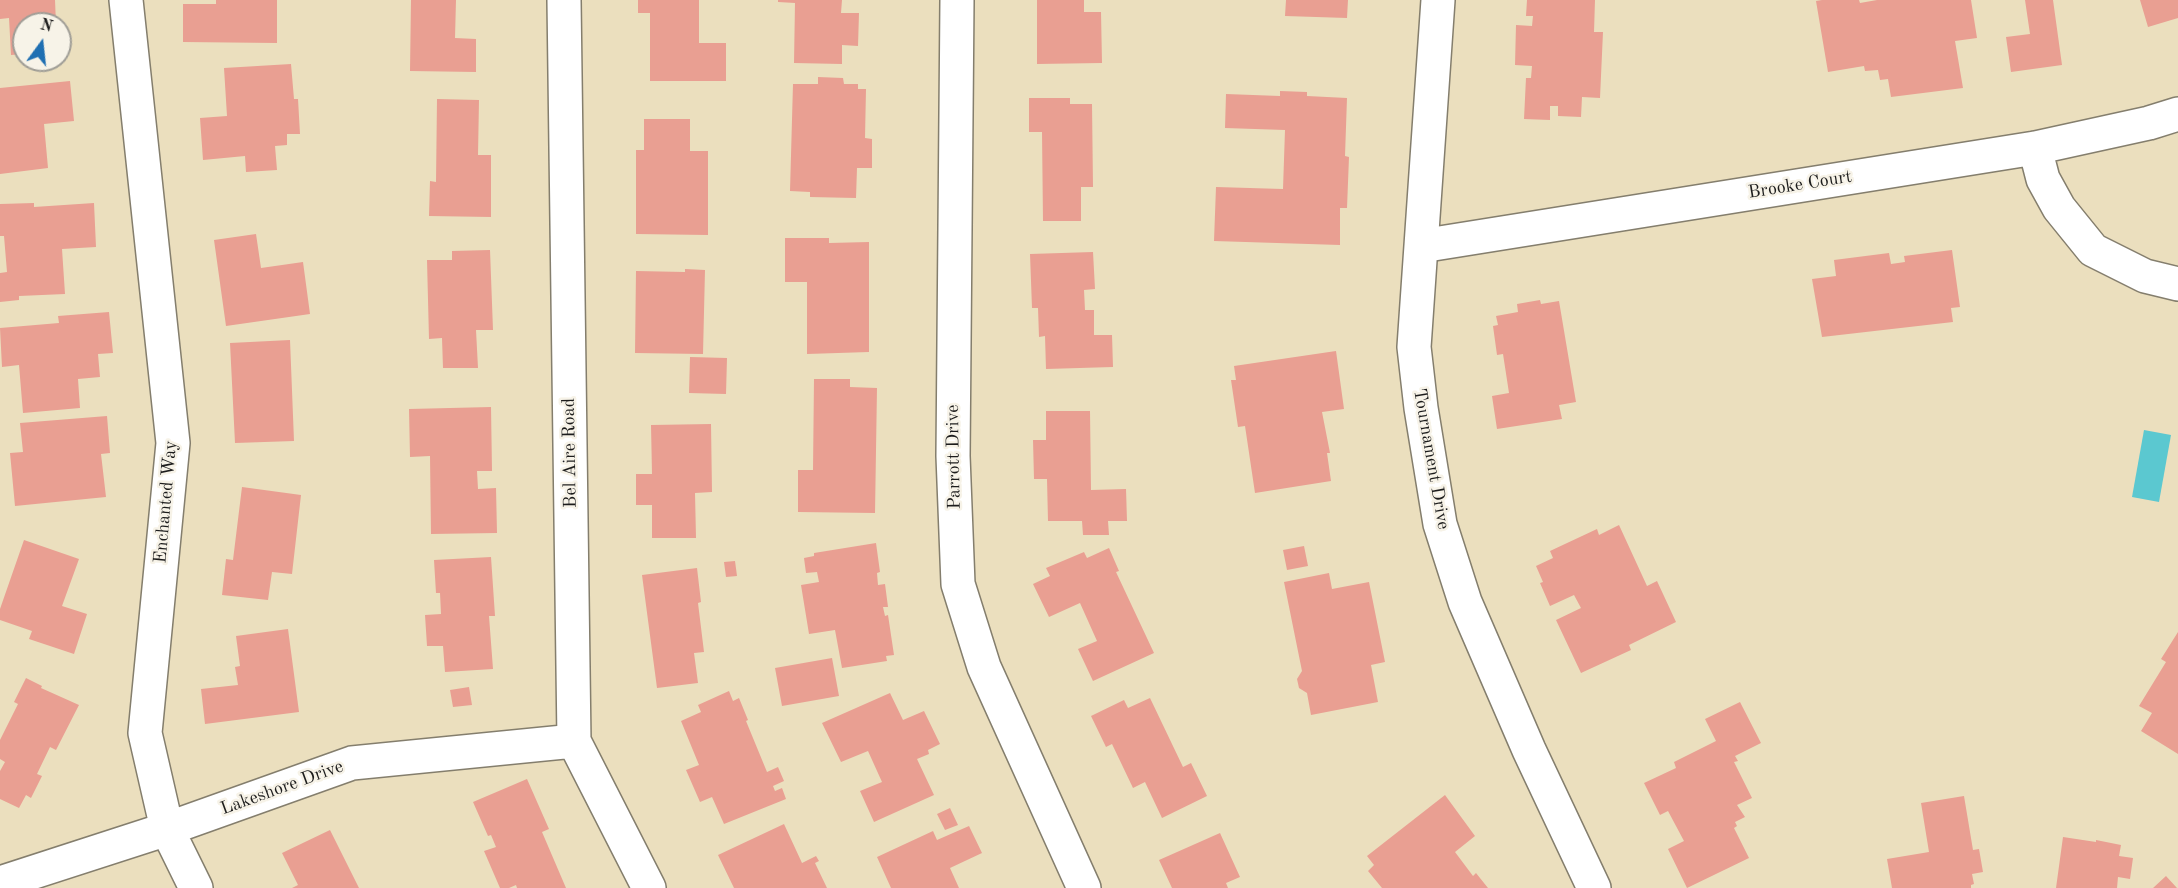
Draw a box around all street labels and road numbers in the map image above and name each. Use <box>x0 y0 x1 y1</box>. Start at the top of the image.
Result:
street label: Brooke Court <box>1747 166 1853 204</box>
street label: Tournament Drive <box>1408 387 1454 531</box>
street label: Bel Aire Road <box>558 398 582 508</box>
street label: Parrott Drive <box>942 404 966 510</box>
street label: Enchanted Way <box>150 440 182 564</box>
street label: Lakeshore Drive <box>218 756 346 820</box>

